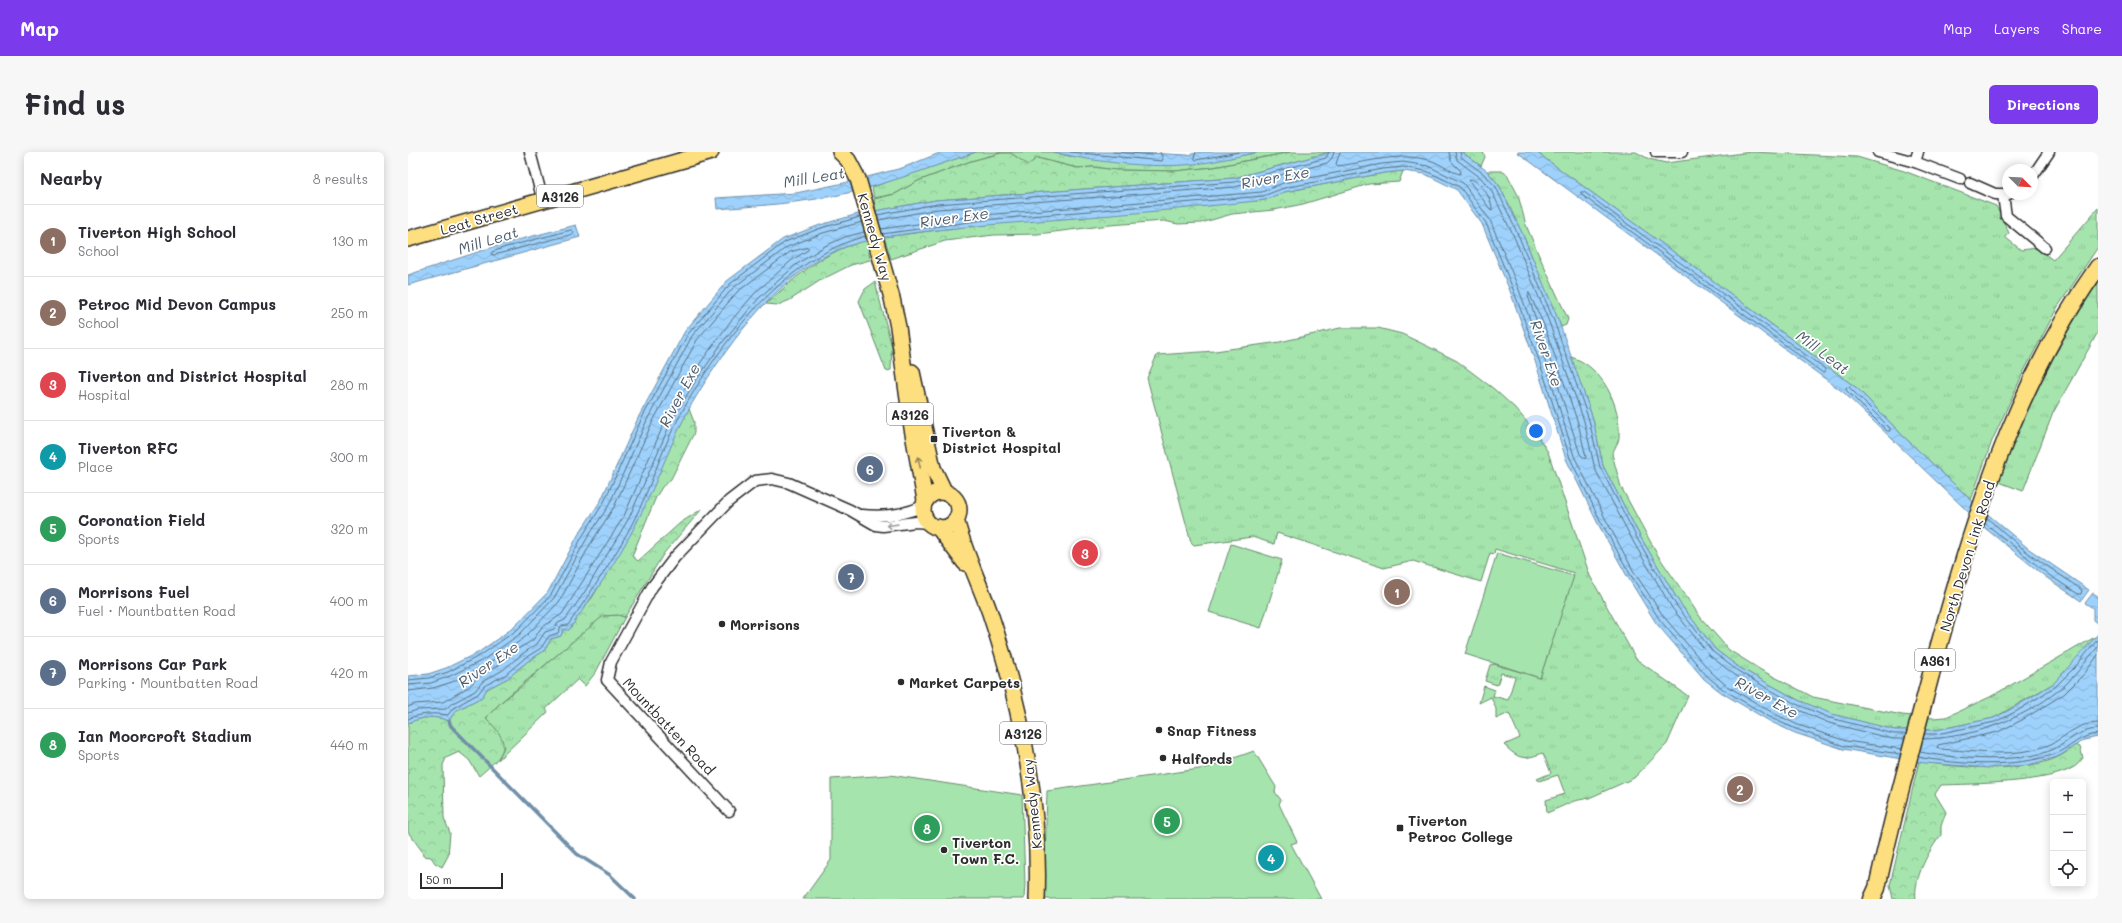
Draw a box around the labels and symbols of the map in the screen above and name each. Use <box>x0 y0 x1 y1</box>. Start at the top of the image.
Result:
water label: River Exe <box>1239 161 1311 193</box>
water label: Mill Leat <box>782 162 846 192</box>
north arrow <box>2002 164 2038 200</box>
road number: A3126 <box>537 185 583 207</box>
street label: Kennedy Way <box>853 191 897 283</box>
street label: Leat Street <box>438 199 520 239</box>
water label: River Exe <box>918 202 990 232</box>
water label: Mill Leat <box>455 221 521 259</box>
water label: River Exe <box>1526 317 1568 389</box>
water label: Mill Leat <box>1792 325 1854 379</box>
water label: River Exe <box>654 360 704 430</box>
road number: A3126 <box>887 403 933 425</box>
your location <box>1526 421 1546 441</box>
place label: Tiverton & District Hospital <box>942 422 1061 457</box>
marker: Tiverton & District Hospital <box>929 434 939 444</box>
pin: 6 <box>857 454 883 484</box>
one-way arrow <box>914 456 922 469</box>
street label: North Devon Link Road <box>1935 478 1999 634</box>
one-way arrow <box>886 521 899 529</box>
pin: 3 <box>1072 538 1098 568</box>
pin: 7 <box>838 562 864 592</box>
pin: 1 <box>1384 577 1410 607</box>
place label: Morrisons <box>730 615 800 634</box>
marker: Morrisons <box>717 619 727 629</box>
water label: River Exe <box>454 636 522 692</box>
road number: A361 <box>1915 649 1955 671</box>
water label: River Exe <box>1732 671 1802 723</box>
street label: Mountbatten Road <box>619 673 719 779</box>
place label: Market Carpets <box>909 673 1020 692</box>
marker: Market Carpets <box>896 677 906 687</box>
place label: Snap Fitness <box>1167 721 1257 740</box>
road number: A3126 <box>1000 722 1046 744</box>
marker: Snap Fitness <box>1154 725 1164 735</box>
place label: Halfords <box>1171 749 1232 768</box>
marker: Halfords <box>1158 753 1168 763</box>
street label: Kennedy Way <box>1018 758 1046 850</box>
pin: 2 <box>1727 774 1753 804</box>
pin: 5 <box>1154 806 1180 836</box>
place label: Tiverton Petroc College <box>1408 811 1513 846</box>
pin: 8 <box>914 813 940 843</box>
marker: Tiverton Petroc College <box>1395 823 1405 833</box>
place label: Tiverton Town F.C. <box>952 833 1019 868</box>
pin: 4 <box>1258 843 1284 873</box>
marker: Tiverton Town F.C. <box>939 845 949 855</box>
scale bar <box>420 871 503 890</box>

